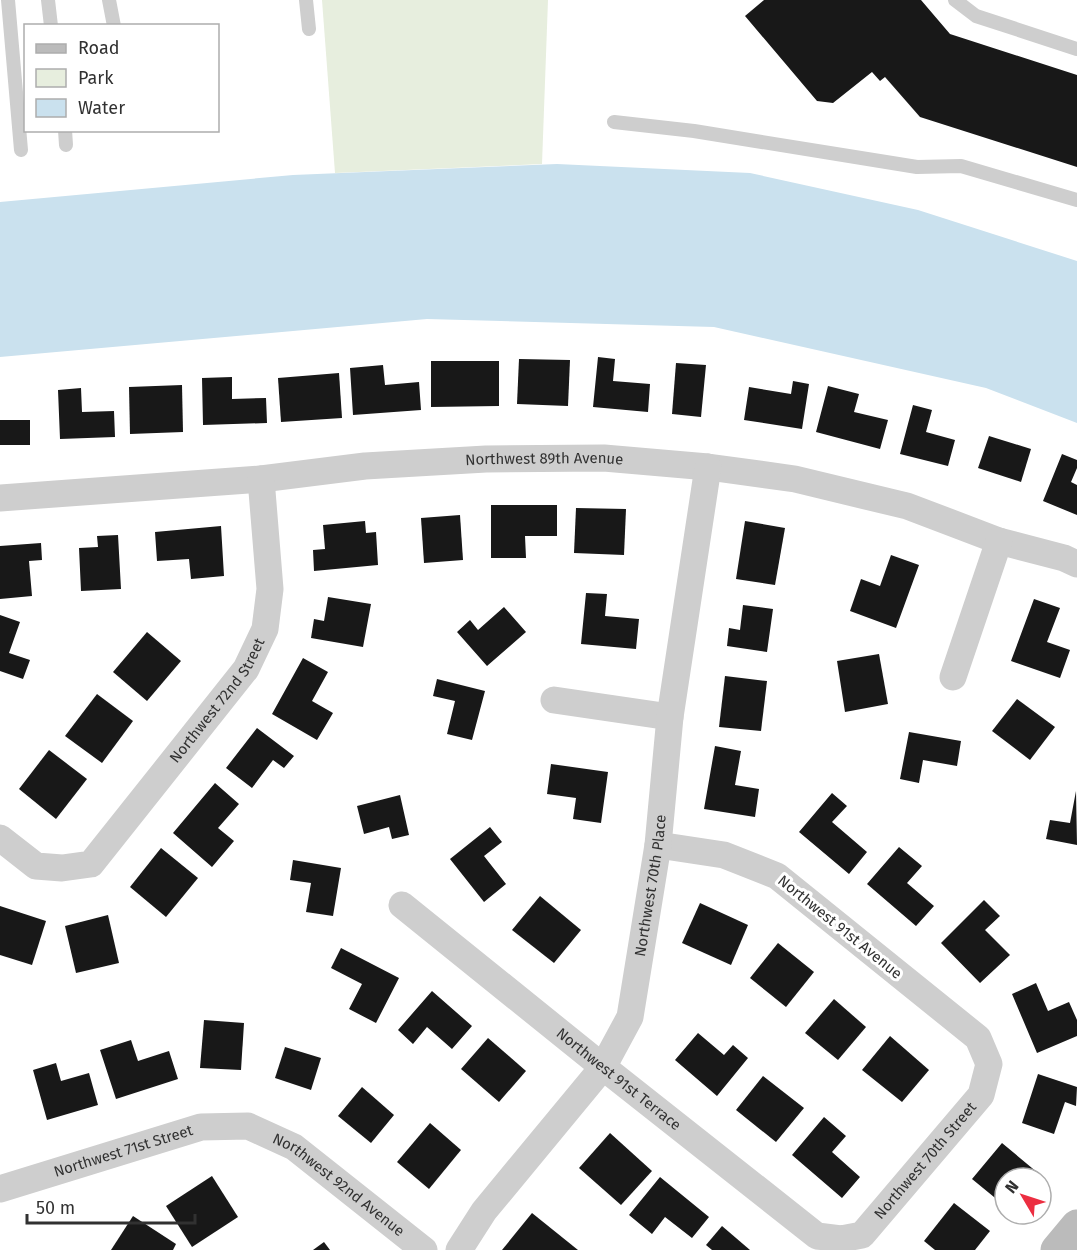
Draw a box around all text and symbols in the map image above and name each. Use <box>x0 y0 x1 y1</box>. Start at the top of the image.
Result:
legend <box>24 24 219 132</box>
text: Road <box>78 37 120 59</box>
text: Park <box>78 67 114 89</box>
text: Water <box>78 97 125 119</box>
street label: Northwest 89th Avenue <box>465 449 624 469</box>
street label: Northwest 72nd Street <box>166 634 269 767</box>
street label: Northwest 70th Place <box>631 814 670 958</box>
street label: Northwest 91st Avenue <box>774 871 906 983</box>
street label: Northwest 91st Terrace <box>553 1024 685 1134</box>
street label: Northwest 70th Street <box>870 1098 980 1223</box>
street label: Northwest 71st Street <box>52 1121 195 1181</box>
street label: Northwest 92nd Avenue <box>270 1130 408 1240</box>
north arrow <box>993 1166 1053 1226</box>
text: N <box>1001 1177 1022 1197</box>
scale bar <box>27 1187 195 1225</box>
text: 50 m <box>36 1197 75 1219</box>

